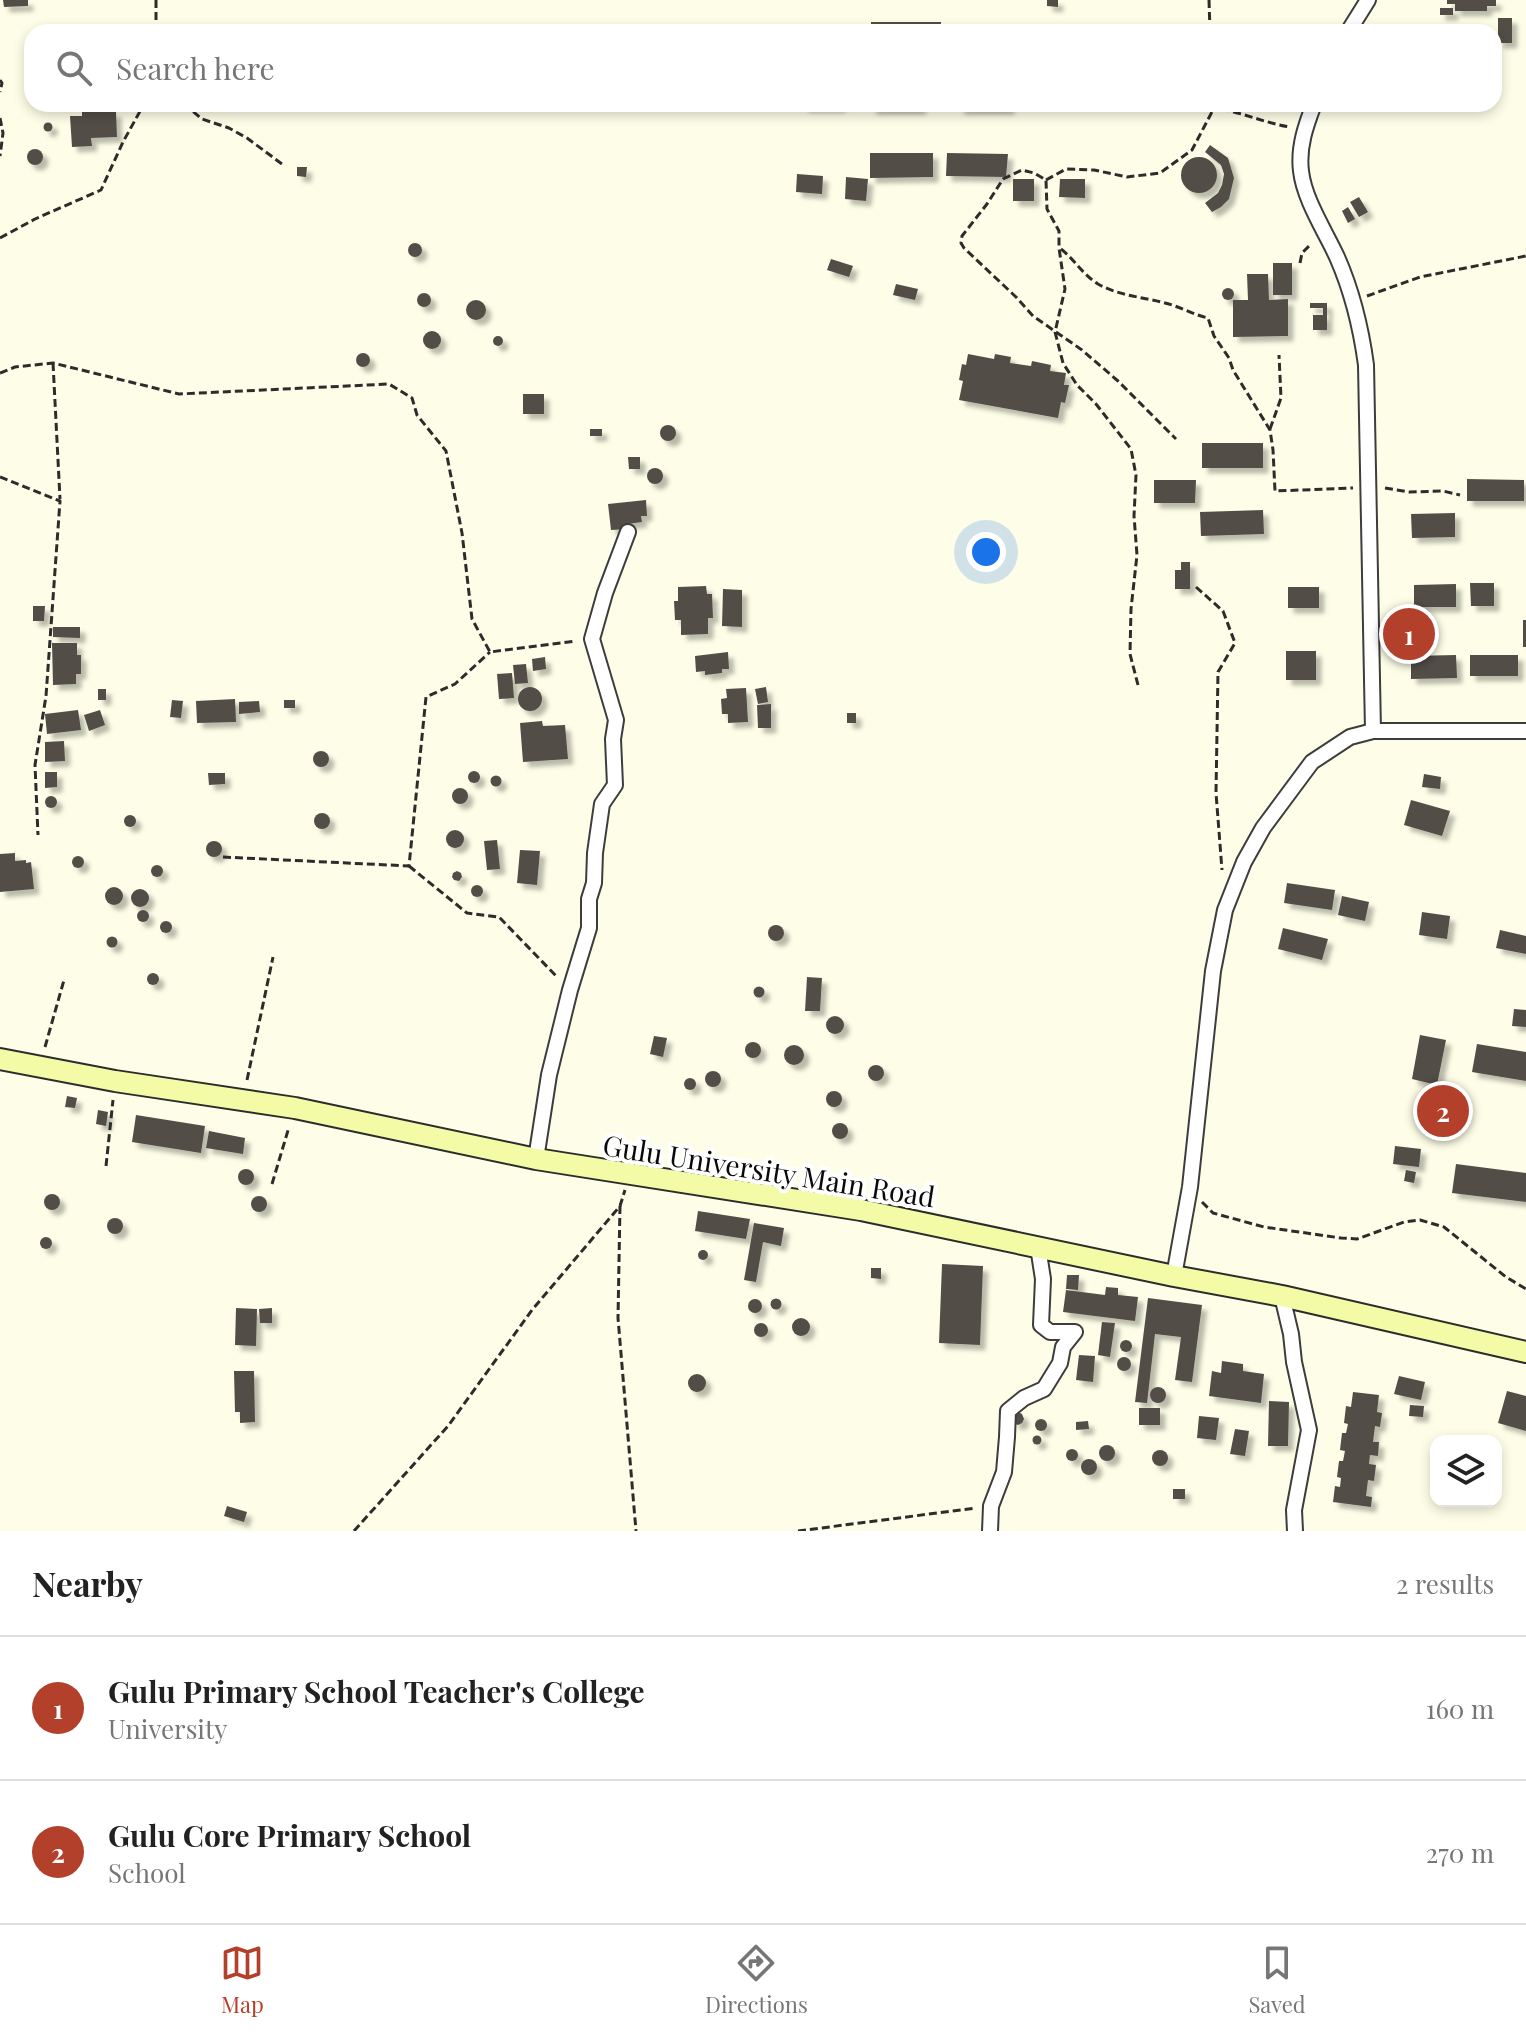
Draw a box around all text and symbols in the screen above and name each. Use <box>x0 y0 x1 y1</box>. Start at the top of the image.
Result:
search box <box>24 24 1502 112</box>
icon: search <box>52 46 96 90</box>
text: Search here <box>116 48 275 88</box>
your location <box>966 532 1006 572</box>
pin: 1 <box>1383 604 1435 664</box>
pin: 2 <box>1417 1081 1469 1141</box>
street label: Gulu University Main Road <box>600 1125 938 1215</box>
map controls <box>1430 1435 1502 1507</box>
button: layers <box>1430 1435 1502 1507</box>
text: Nearby <box>32 1560 143 1606</box>
text: 2 results <box>1396 1566 1494 1601</box>
text: Gulu Primary School Teacher's College <box>108 1671 645 1711</box>
text: 1 <box>53 1691 63 1726</box>
text: 160 m <box>1426 1691 1494 1726</box>
text: University <box>108 1711 227 1746</box>
text: Gulu Core Primary School <box>108 1815 471 1855</box>
text: 2 <box>51 1835 65 1870</box>
text: 270 m <box>1426 1835 1494 1870</box>
text: School <box>108 1855 186 1890</box>
tab: Map <box>220 1941 264 2019</box>
tab: Directions <box>705 1941 808 2019</box>
tab: Saved <box>1248 1941 1306 2019</box>

